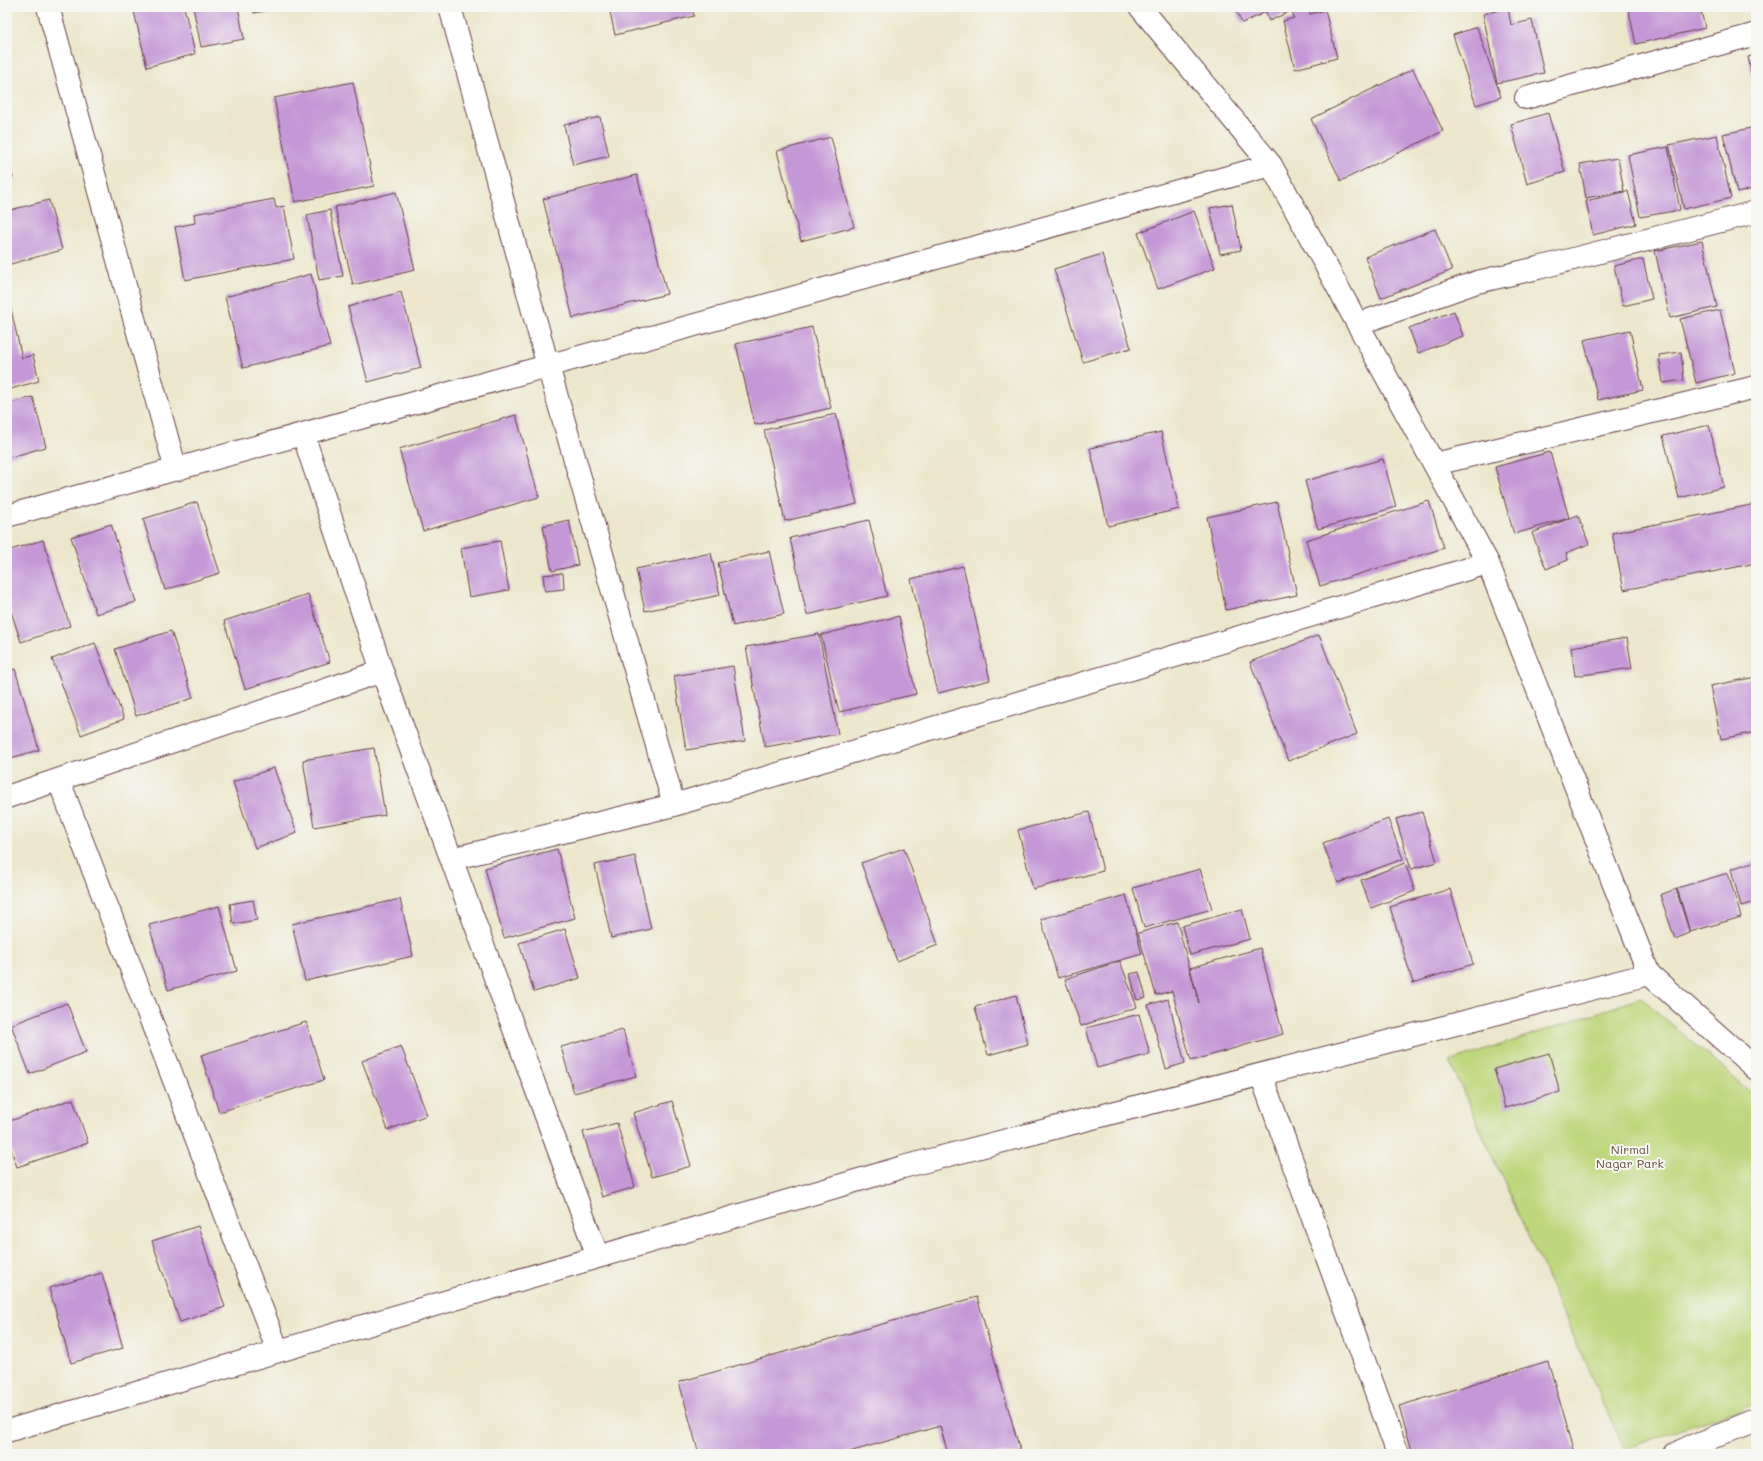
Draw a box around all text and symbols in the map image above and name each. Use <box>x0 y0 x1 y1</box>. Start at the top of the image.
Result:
park label: Nirmal Nagar Park <box>1596 1141 1664 1171</box>

